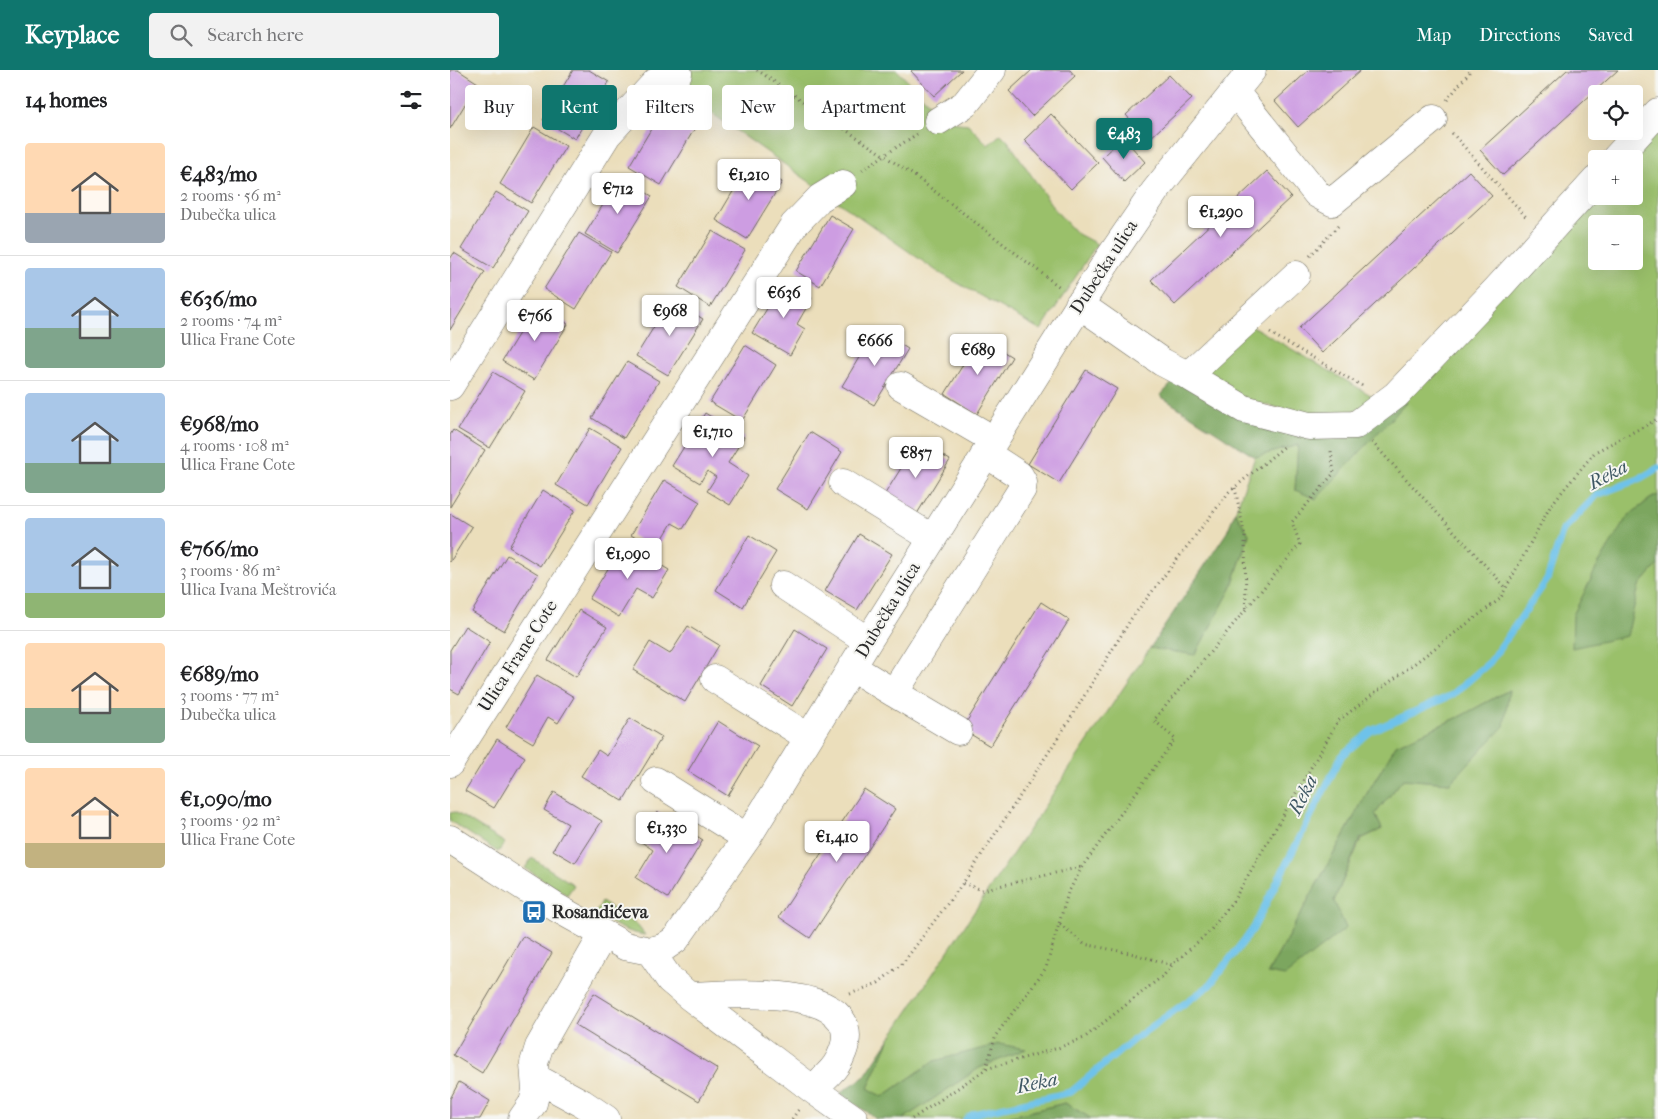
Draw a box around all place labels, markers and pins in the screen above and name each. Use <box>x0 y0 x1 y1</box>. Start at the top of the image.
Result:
pin: €483 <box>1094 118 1154 160</box>
pin: €1,210 <box>708 158 790 201</box>
pin: €712 <box>588 172 648 215</box>
pin: €1,290 <box>1180 196 1262 238</box>
pin: €636 <box>754 276 814 319</box>
pin: €968 <box>640 294 700 337</box>
pin: €766 <box>505 300 565 342</box>
pin: €666 <box>845 324 905 367</box>
pin: €689 <box>948 334 1008 376</box>
pin: €1,710 <box>672 416 754 458</box>
pin: €857 <box>886 436 946 479</box>
pin: €1,090 <box>587 538 669 580</box>
pin: €1,330 <box>626 812 708 854</box>
pin: €1,410 <box>796 820 878 863</box>
bus stop icon: Rosandićeva <box>521 899 547 925</box>
place label: Rosandićeva <box>552 902 649 923</box>

